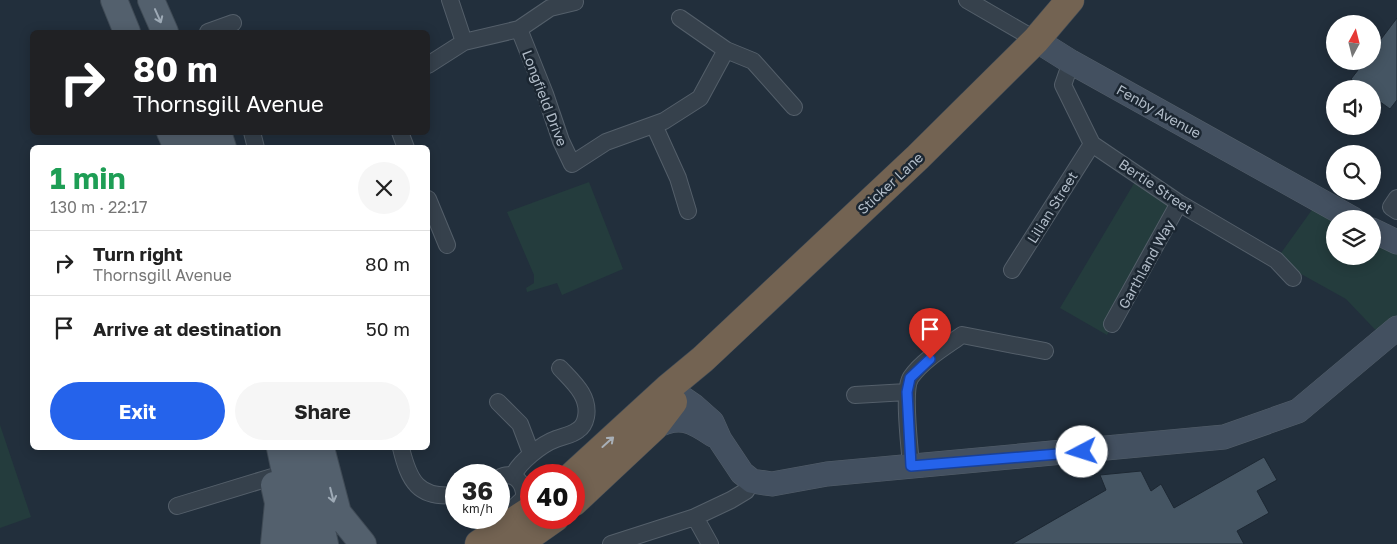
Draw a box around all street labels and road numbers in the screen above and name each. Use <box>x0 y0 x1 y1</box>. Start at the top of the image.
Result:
street label: Longfield Drive <box>519 48 571 148</box>
street label: Fenby Avenue <box>1114 81 1204 141</box>
street label: Sticker Lane <box>854 148 926 218</box>
street label: Bertie Street <box>1116 155 1196 217</box>
street label: Lilian Street <box>1023 168 1081 246</box>
street label: Garthland Way <box>1115 216 1178 312</box>

